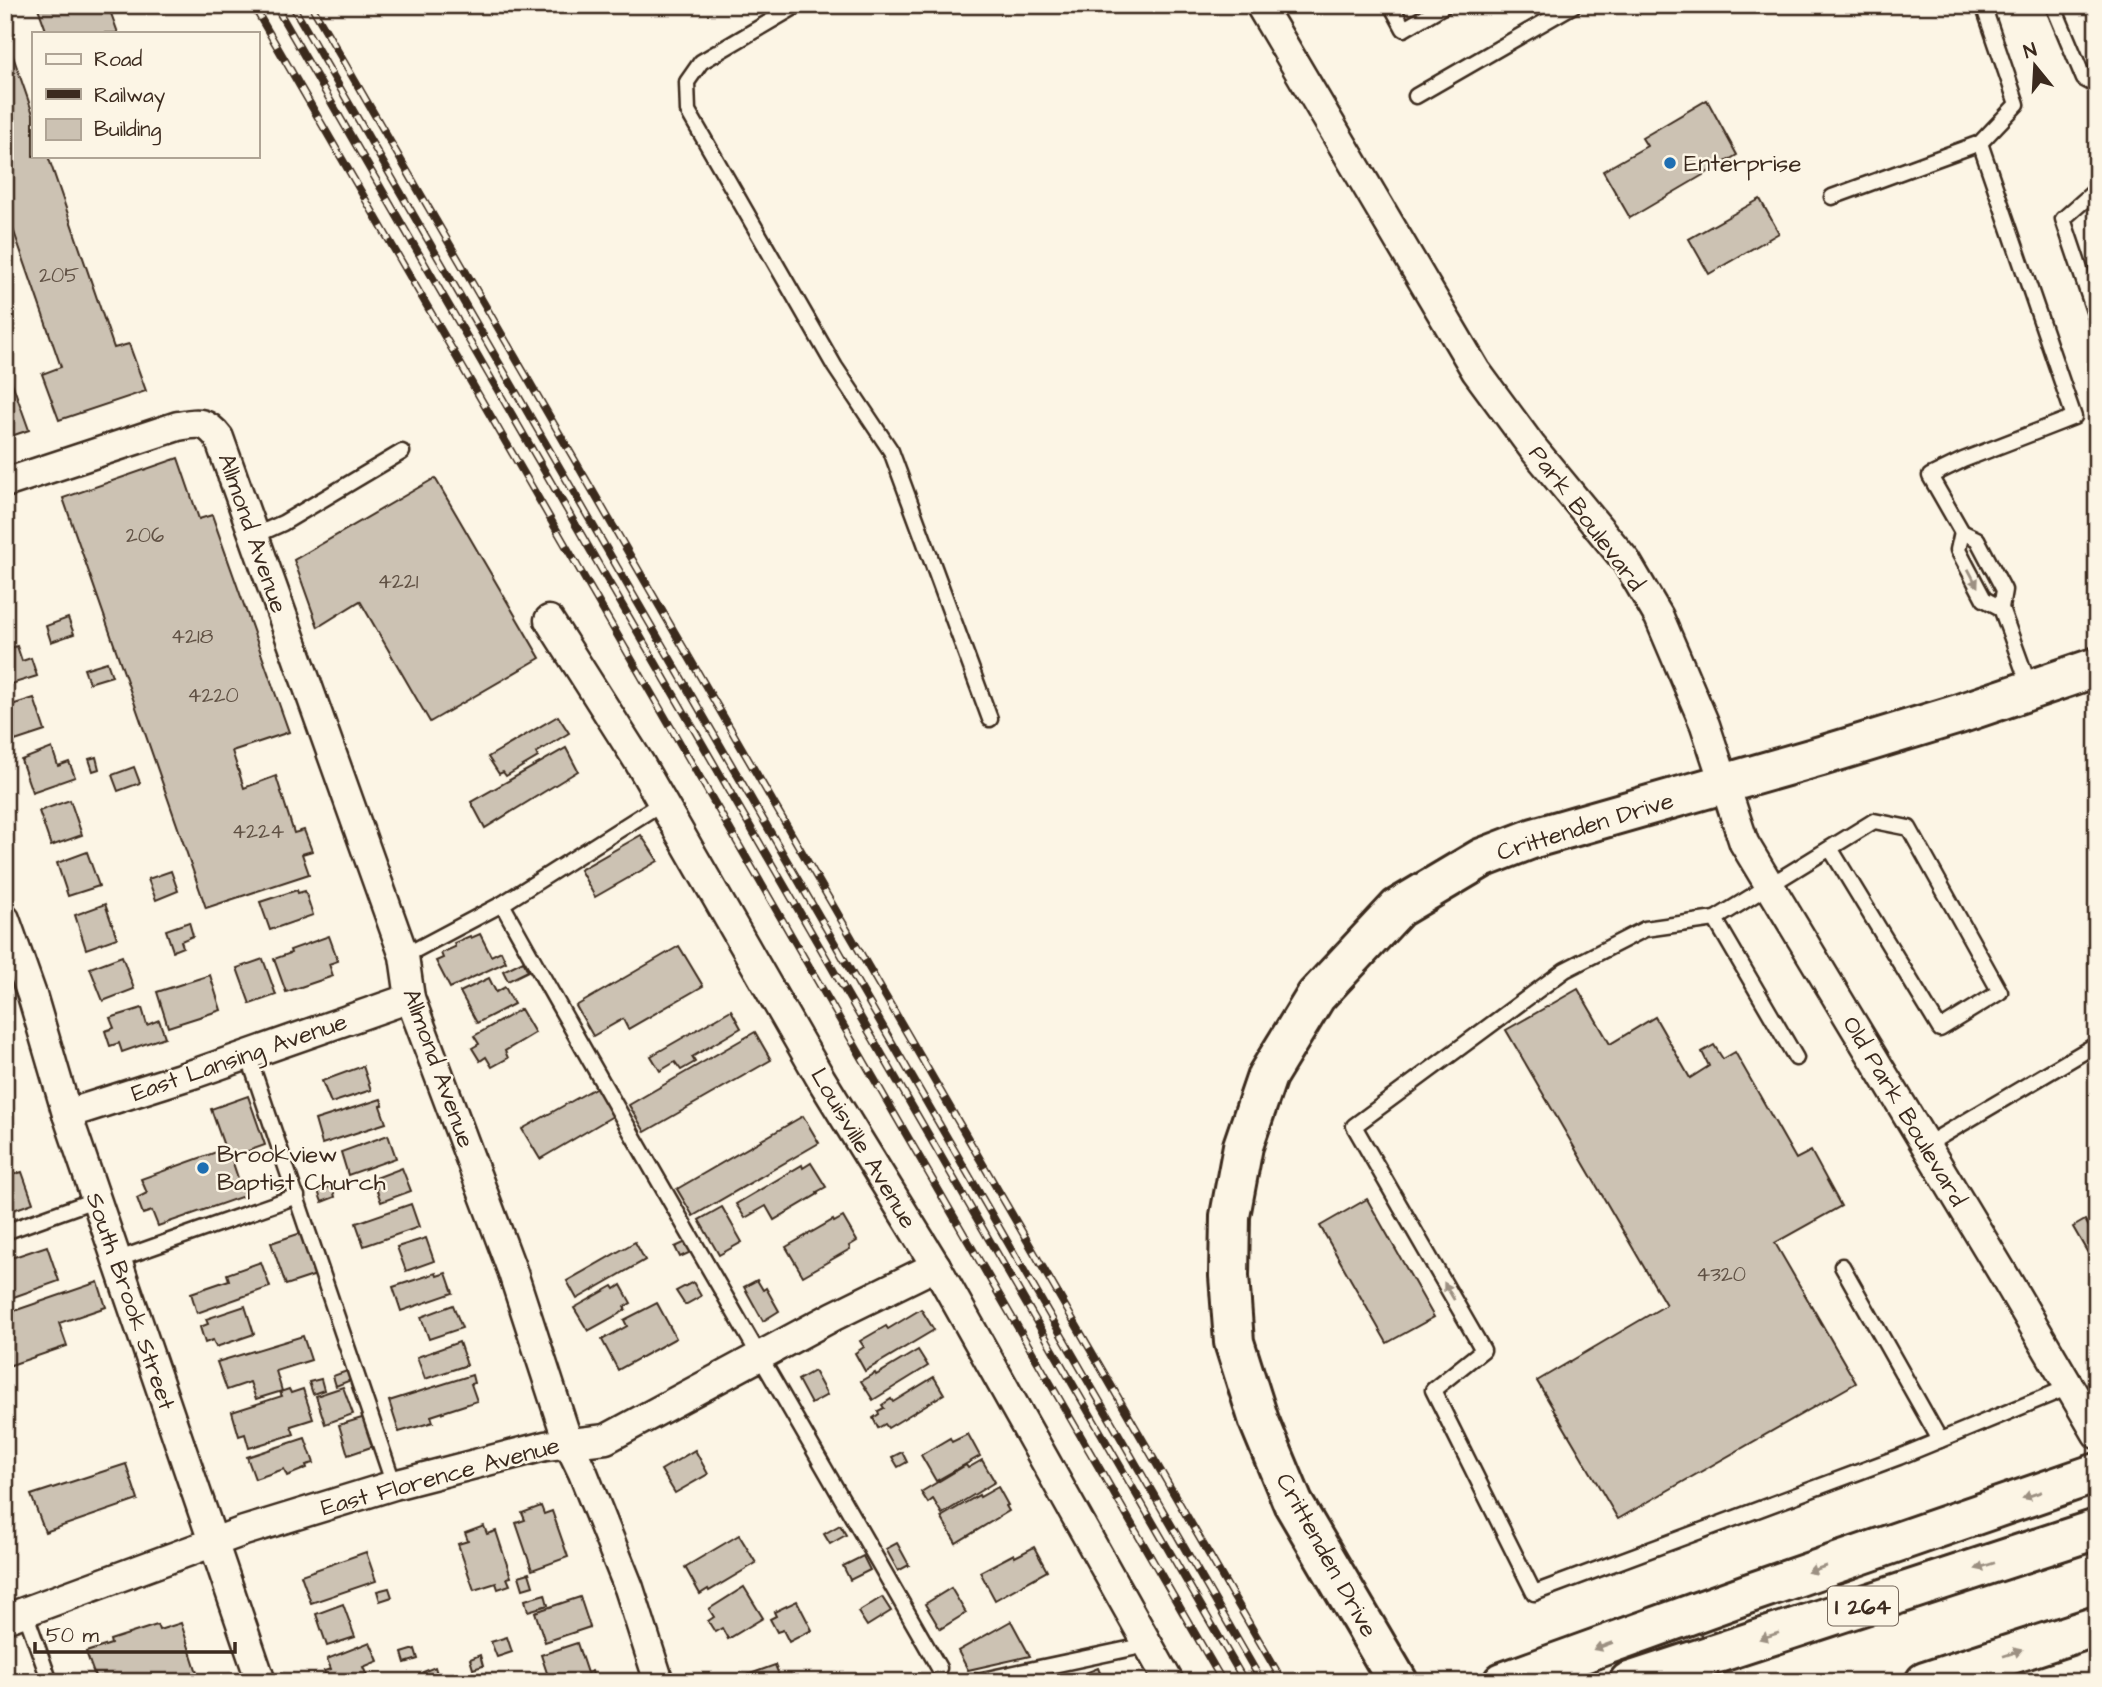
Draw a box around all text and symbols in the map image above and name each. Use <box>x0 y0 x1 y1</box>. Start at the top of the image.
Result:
legend <box>32 32 259 158</box>
north arrow <box>2000 32 2070 102</box>
text: N <box>2020 37 2040 66</box>
text: Road <box>94 45 142 74</box>
text: Railway <box>94 81 166 112</box>
text: Building <box>94 115 162 146</box>
place label: Enterprise <box>1684 147 1801 181</box>
marker: Enterprise <box>1662 155 1678 171</box>
house number: 205 <box>39 261 79 290</box>
street label: Park Boulevard <box>1520 439 1652 599</box>
street label: Allmond Avenue <box>209 449 295 618</box>
house number: 206 <box>126 521 164 550</box>
house number: 4221 <box>377 567 419 596</box>
one-way arrow <box>1967 568 1979 588</box>
house number: 4218 <box>171 622 214 651</box>
house number: 4220 <box>187 681 239 710</box>
street label: Crittenden Drive <box>1493 784 1678 870</box>
house number: 4224 <box>232 817 284 846</box>
street label: Allmond Avenue <box>394 984 483 1153</box>
street label: East Lansing Avenue <box>127 1005 352 1112</box>
street label: Old Park Boulevard <box>1834 1010 1974 1213</box>
street label: Louisville Avenue <box>802 1062 925 1235</box>
place label: Brookview Baptist Church <box>217 1138 386 1200</box>
marker: Brookview Baptist Church <box>195 1160 211 1176</box>
street label: South Brook Street <box>77 1188 183 1415</box>
house number: 4320 <box>1696 1260 1746 1289</box>
one-way arrow <box>1443 1282 1455 1301</box>
street label: East Florence Avenue <box>317 1429 563 1525</box>
street label: Crittenden Drive <box>1267 1467 1385 1644</box>
one-way arrow <box>2022 1490 2043 1501</box>
one-way arrow <box>1975 1561 1996 1571</box>
one-way arrow <box>1807 1564 1828 1575</box>
road number: I 264 <box>1828 1586 1898 1625</box>
scale bar <box>35 1610 234 1654</box>
text: 50 m <box>46 1621 100 1650</box>
one-way arrow <box>1758 1631 1779 1642</box>
one-way arrow <box>1592 1641 1613 1652</box>
one-way arrow <box>2002 1647 2023 1657</box>

